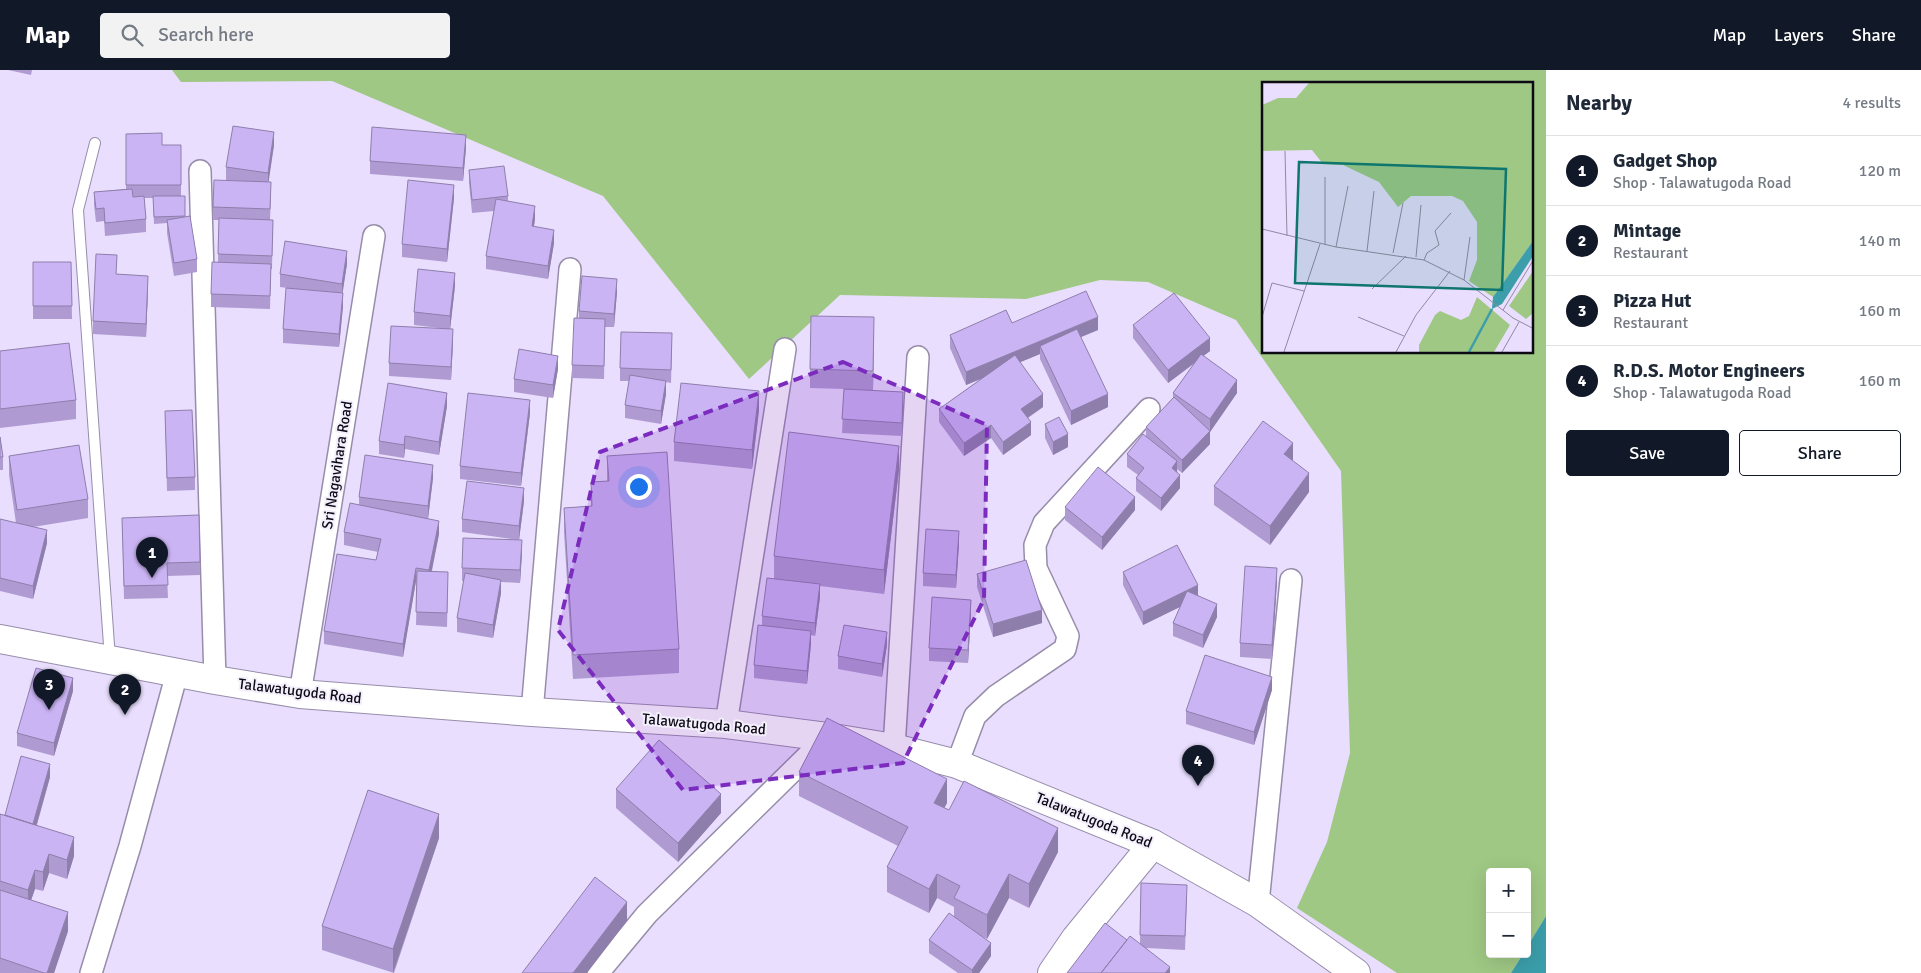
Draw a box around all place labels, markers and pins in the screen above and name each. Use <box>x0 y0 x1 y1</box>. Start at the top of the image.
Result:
pin: 1 <box>136 537 168 578</box>
pin: 3 <box>33 669 65 710</box>
pin: 2 <box>109 674 141 715</box>
pin: 4 <box>1182 745 1214 786</box>

